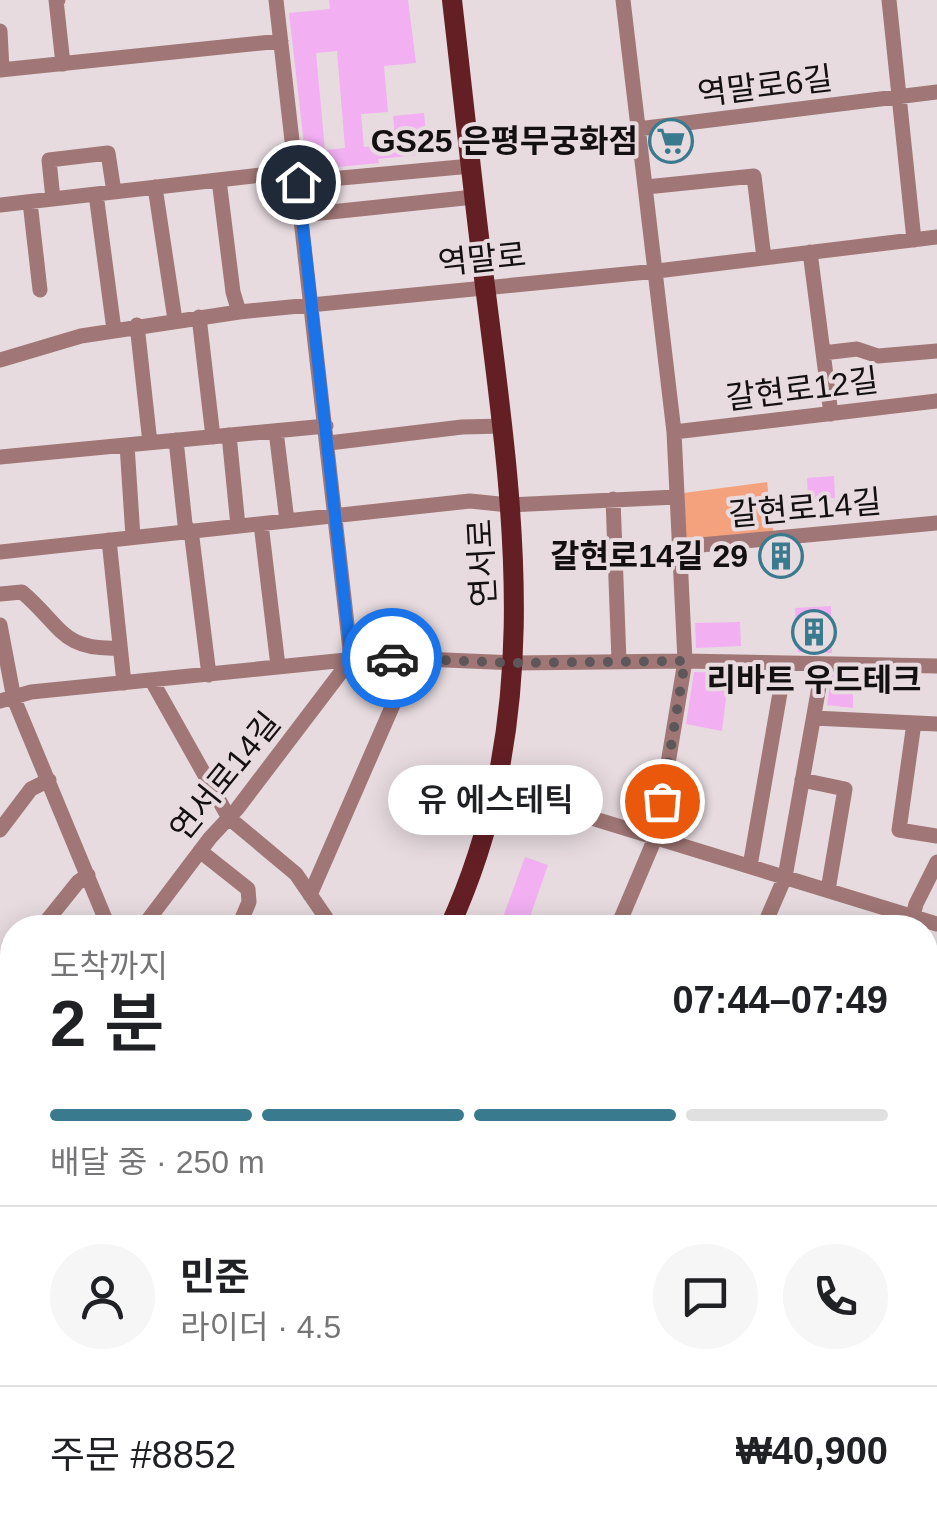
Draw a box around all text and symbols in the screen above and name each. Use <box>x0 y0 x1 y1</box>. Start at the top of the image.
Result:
street label: 역말로6길 <box>696 60 834 112</box>
supermarket icon: GS25 은평무궁화점 <box>648 118 694 164</box>
place label: GS25 은평무궁화점 <box>371 123 638 159</box>
pin <box>256 140 341 225</box>
icon: home <box>271 155 326 210</box>
street label: 역말로 <box>436 236 528 282</box>
street label: 갈현로12길 <box>724 362 880 416</box>
street label: 갈현로14길 <box>727 483 883 533</box>
street label: 연서로 <box>462 518 502 608</box>
building icon: 갈현로14길 29 <box>758 533 804 579</box>
place label: 갈현로14길 29 <box>550 538 748 574</box>
courier <box>342 608 442 708</box>
building icon: 리바트 우드테크 <box>791 609 837 655</box>
icon: car <box>365 631 420 686</box>
place label: 리바트 우드테크 <box>707 662 921 698</box>
street label: 연서로14길 <box>163 705 287 847</box>
pin <box>620 759 705 844</box>
callout: 유 에스테틱 <box>387 766 602 836</box>
icon: bag <box>635 774 690 829</box>
text: 유 에스테틱 <box>417 782 574 818</box>
text: 도착까지 <box>50 948 168 984</box>
text: 07:44–07:49 <box>672 979 888 1021</box>
text: 2 분 <box>50 987 164 1060</box>
text: 배달 중 · 250 m <box>50 1144 265 1180</box>
button: person <box>50 1244 155 1349</box>
button: chat <box>653 1244 758 1349</box>
button: phone <box>783 1244 888 1349</box>
text: 민준 <box>180 1256 250 1298</box>
text: 라이더 · 4.5 <box>180 1309 341 1345</box>
text: ₩40,900 <box>736 1430 888 1472</box>
text: 주문 #8852 <box>50 1434 236 1476</box>

